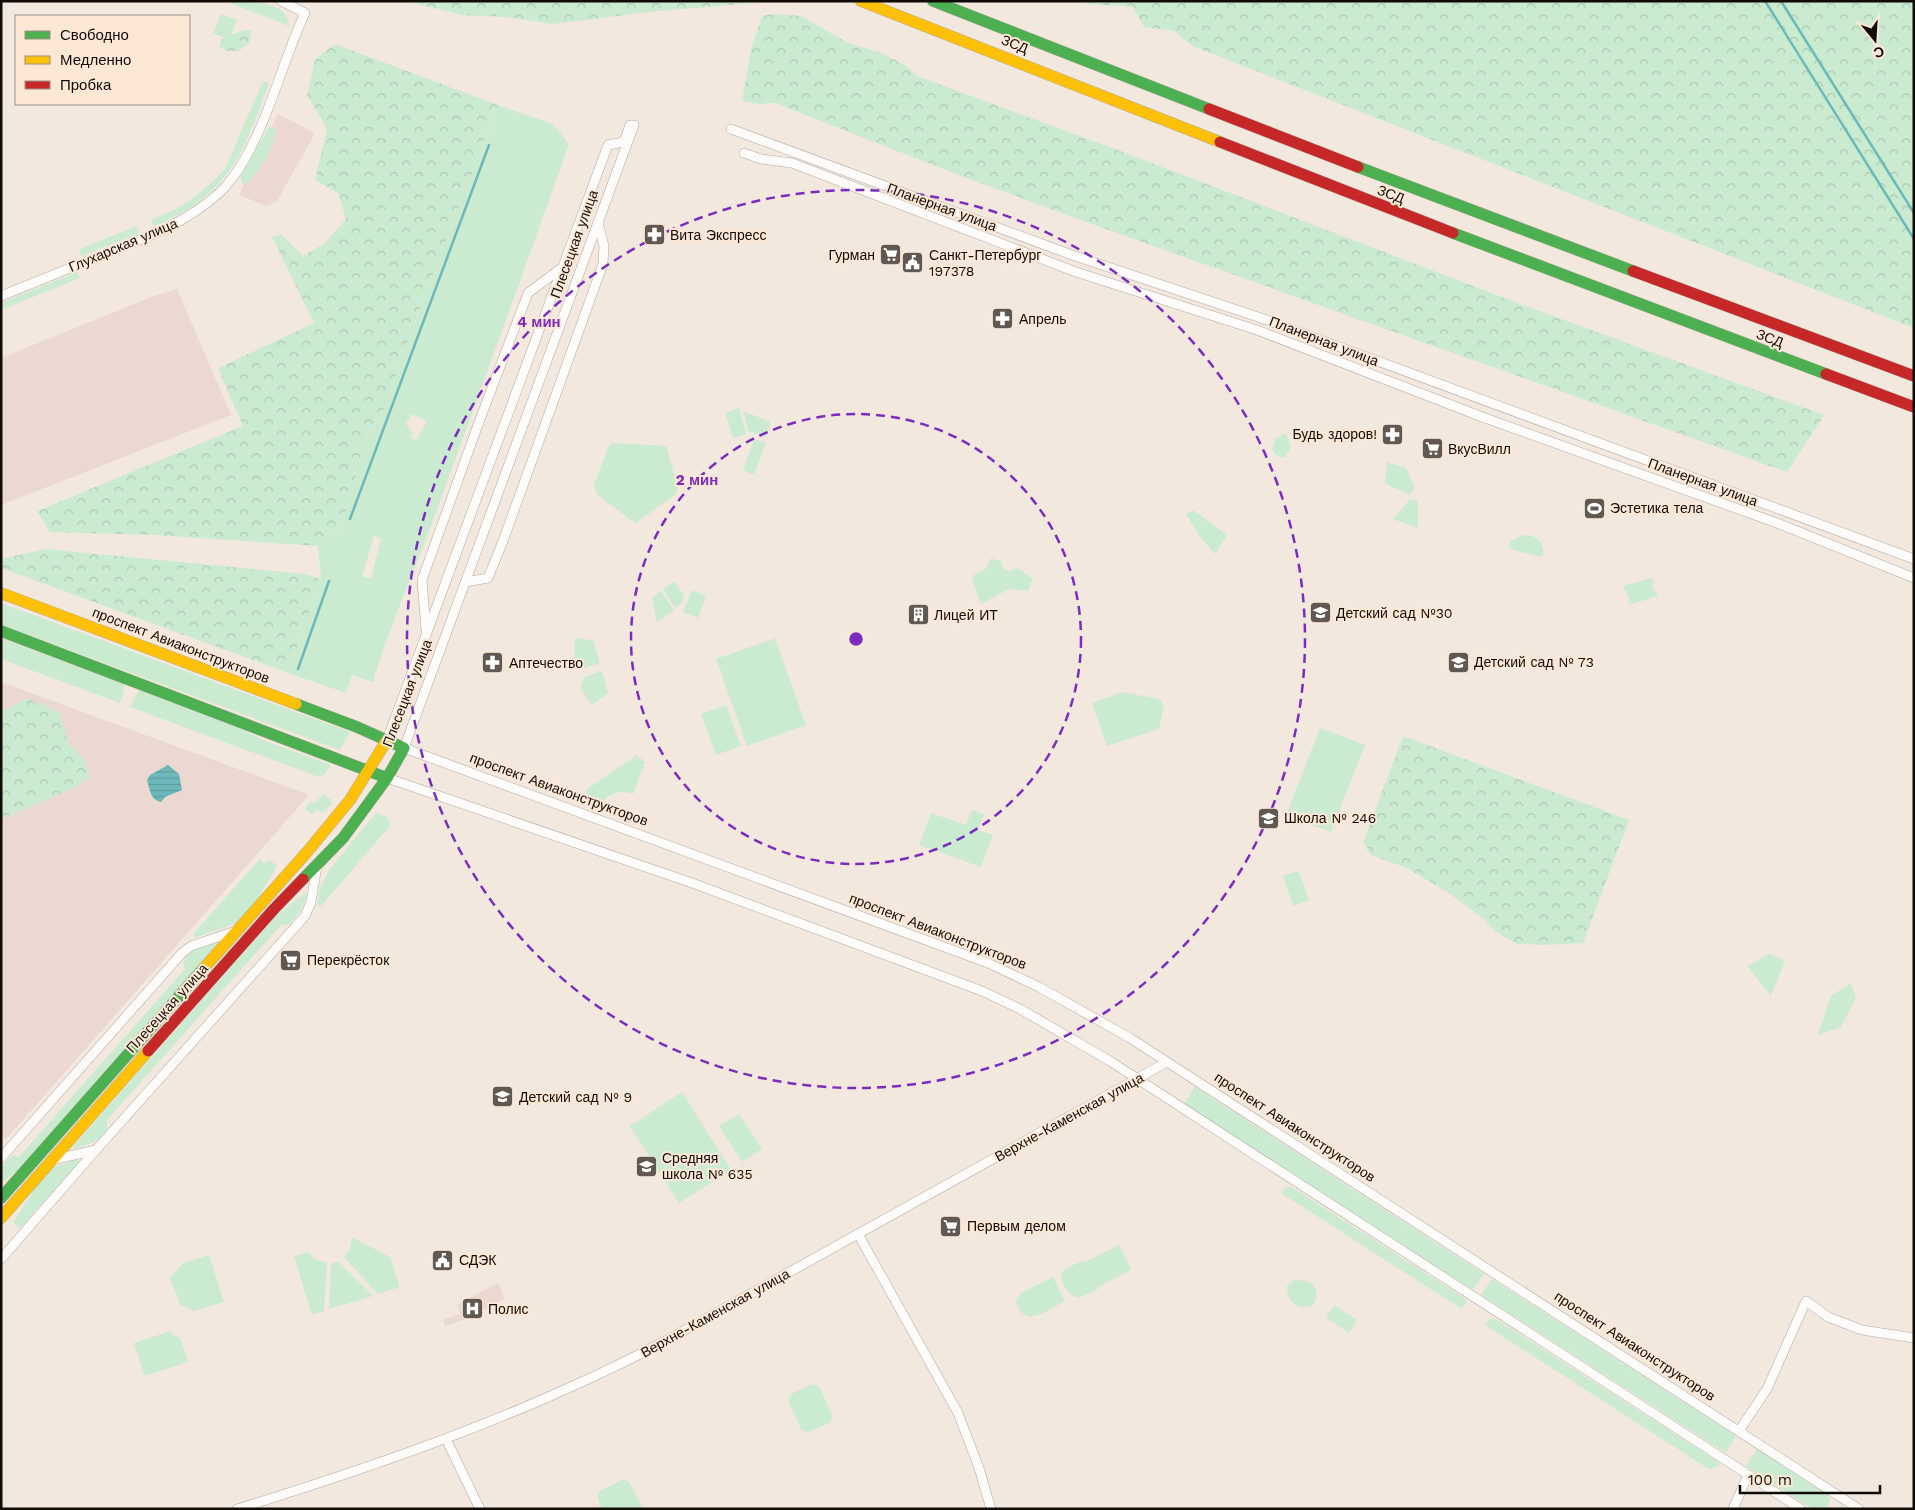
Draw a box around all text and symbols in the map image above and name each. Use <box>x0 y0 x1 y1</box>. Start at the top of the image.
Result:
legend <box>15 15 190 105</box>
north arrow <box>1850 15 1900 65</box>
text: Свободно <box>60 26 129 44</box>
street label: ЗСД <box>999 31 1031 57</box>
text: С <box>1872 43 1886 62</box>
text: Медленно <box>60 51 131 69</box>
text: Пробка <box>60 76 112 94</box>
street label: Планерная улица <box>885 180 999 234</box>
street label: ЗСД <box>1375 182 1407 207</box>
street label: Плесецкая улица <box>547 188 601 300</box>
street label: Глухарская улица <box>66 215 180 275</box>
pharmacy icon: Вита Экспресс <box>642 223 666 247</box>
place label: Вита Экспресс <box>670 227 766 243</box>
supermarket icon: Гурман <box>879 243 903 267</box>
place label: Гурман <box>829 247 875 263</box>
place label: Санкт-Петербург 197378 <box>929 247 1041 279</box>
public building icon: Санкт-Петербург 197378 <box>901 251 925 275</box>
pharmacy icon: Апрель <box>991 307 1015 331</box>
place label: Апрель <box>1019 311 1067 327</box>
text: 4 мин <box>517 313 561 331</box>
street label: Планерная улица <box>1267 313 1381 369</box>
street label: ЗСД <box>1754 326 1786 351</box>
pharmacy icon: Будь здоров! <box>1381 422 1405 446</box>
place label: Будь здоров! <box>1292 426 1377 442</box>
supermarket icon: ВкусВилл <box>1420 437 1444 461</box>
place label: ВкусВилл <box>1448 441 1511 457</box>
street label: Планерная улица <box>1646 455 1760 509</box>
text: 2 мин <box>676 471 718 489</box>
sports icon: Эстетика тела <box>1582 496 1606 520</box>
place label: Эстетика тела <box>1610 500 1704 516</box>
school or university icon: Детский сад №30 <box>1308 601 1332 625</box>
building icon: Лицей ИТ <box>906 603 930 627</box>
street label: проспект Авиаконструкторов <box>90 604 272 686</box>
place label: Детский сад №30 <box>1336 605 1453 621</box>
place label: Лицей ИТ <box>934 607 998 623</box>
centre of rings <box>847 630 865 648</box>
street label: Плесецкая улица <box>379 637 435 749</box>
school or university icon: Детский сад № 73 <box>1446 650 1470 674</box>
pharmacy icon: Аптечество <box>481 651 505 675</box>
place label: Детский сад № 73 <box>1474 654 1594 670</box>
place label: Аптечество <box>509 655 583 671</box>
street label: проспект Авиаконструкторов <box>468 749 650 829</box>
school or university icon: Школа № 246 <box>1256 806 1280 830</box>
place label: Школа № 246 <box>1284 810 1376 826</box>
street label: проспект Авиаконструкторов <box>847 890 1029 972</box>
supermarket icon: Перекрёсток <box>279 948 303 972</box>
place label: Перекрёсток <box>307 952 390 968</box>
street label: Плесецкая улица <box>123 960 211 1056</box>
street label: Верхне-Каменская улица <box>992 1069 1146 1165</box>
street label: проспект Авиаконструкторов <box>1212 1069 1378 1185</box>
school or university icon: Детский сад № 9 <box>491 1085 515 1109</box>
place label: Детский сад № 9 <box>519 1089 632 1105</box>
place label: Средняя школа № 635 <box>662 1150 753 1182</box>
school or university icon: Средняя школа № 635 <box>634 1154 658 1178</box>
supermarket icon: Первым делом <box>939 1214 963 1238</box>
place label: Первым делом <box>967 1218 1066 1234</box>
public building icon: СДЭК <box>431 1248 455 1272</box>
place label: СДЭК <box>459 1252 497 1268</box>
street label: Верхне-Каменская улица <box>638 1265 792 1361</box>
street label: проспект Авиаконструкторов <box>1552 1288 1718 1404</box>
hospital icon: Полис <box>460 1297 484 1321</box>
place label: Полис <box>488 1301 529 1317</box>
scale bar <box>1740 1462 1880 1494</box>
text: 100 m <box>1748 1471 1792 1489</box>

